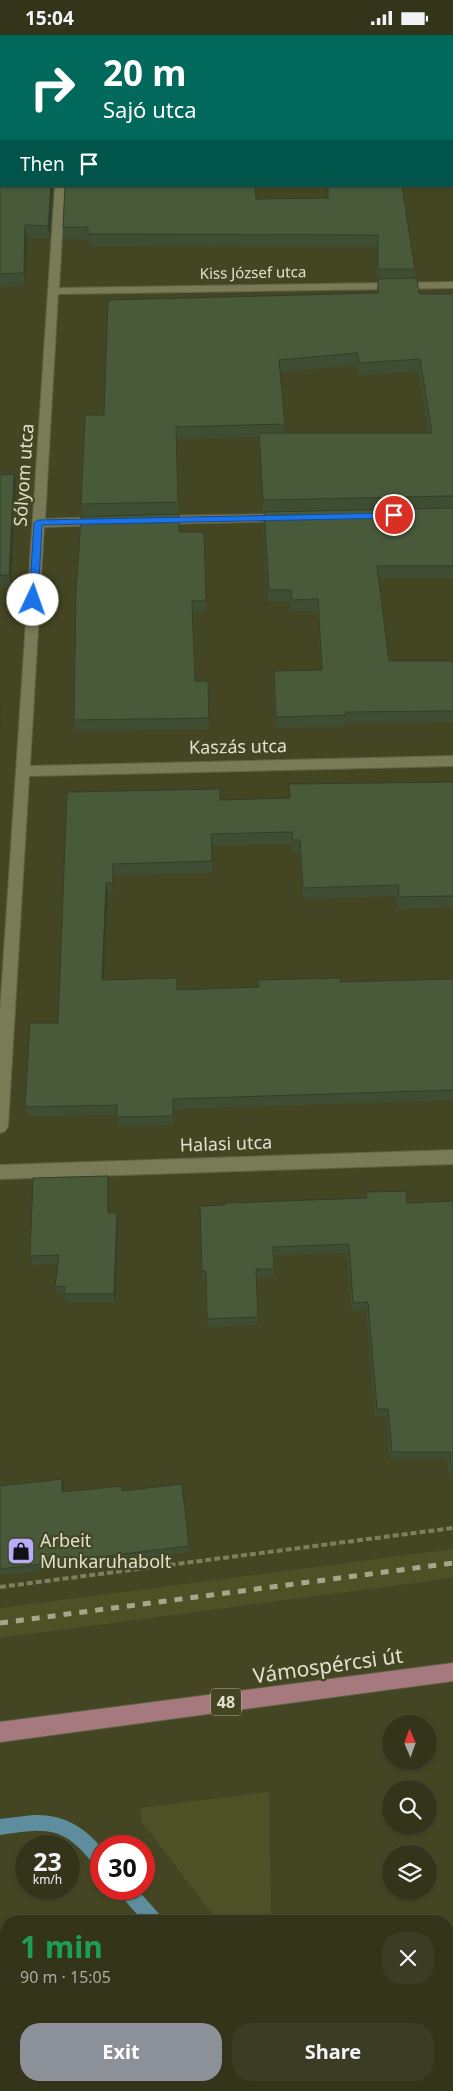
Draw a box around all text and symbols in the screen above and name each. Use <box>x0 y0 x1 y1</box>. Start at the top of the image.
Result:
text: 15:04 <box>25 5 74 31</box>
text: 20 m <box>103 49 186 96</box>
icon: right <box>20 55 85 120</box>
text: Sajó utca <box>103 94 197 124</box>
icon: arrive <box>75 150 103 178</box>
text: Then <box>20 151 65 177</box>
street label: Kiss József utca <box>200 261 306 283</box>
street label: Sólyom utca <box>7 423 39 527</box>
pin <box>373 494 415 536</box>
icon: arrive <box>380 501 408 529</box>
position arrow <box>6 573 58 625</box>
street label: Kaszás utca <box>189 733 287 759</box>
street label: Halasi utca <box>179 1129 273 1157</box>
place label: Arbeit Munkaruhabolt <box>40 1528 172 1573</box>
shop icon: Arbeit Munkaruhabolt <box>6 1536 36 1566</box>
street label: Vámospércsi út <box>251 1641 405 1689</box>
road number: 48 <box>211 1689 241 1715</box>
north arrow <box>382 1715 438 1770</box>
map controls <box>382 1715 437 1900</box>
button: search <box>382 1780 437 1835</box>
speed limit sign: 30 <box>90 1835 155 1900</box>
text: 23 <box>33 1844 62 1878</box>
button: layers <box>382 1845 437 1900</box>
text: km/h <box>33 1871 62 1888</box>
text: 1 min <box>20 1926 103 1967</box>
button: close <box>382 1932 434 1984</box>
text: 90 m · 15:05 <box>20 1966 111 1988</box>
button: Exit <box>20 2023 222 2081</box>
button: Share <box>232 2023 434 2081</box>

